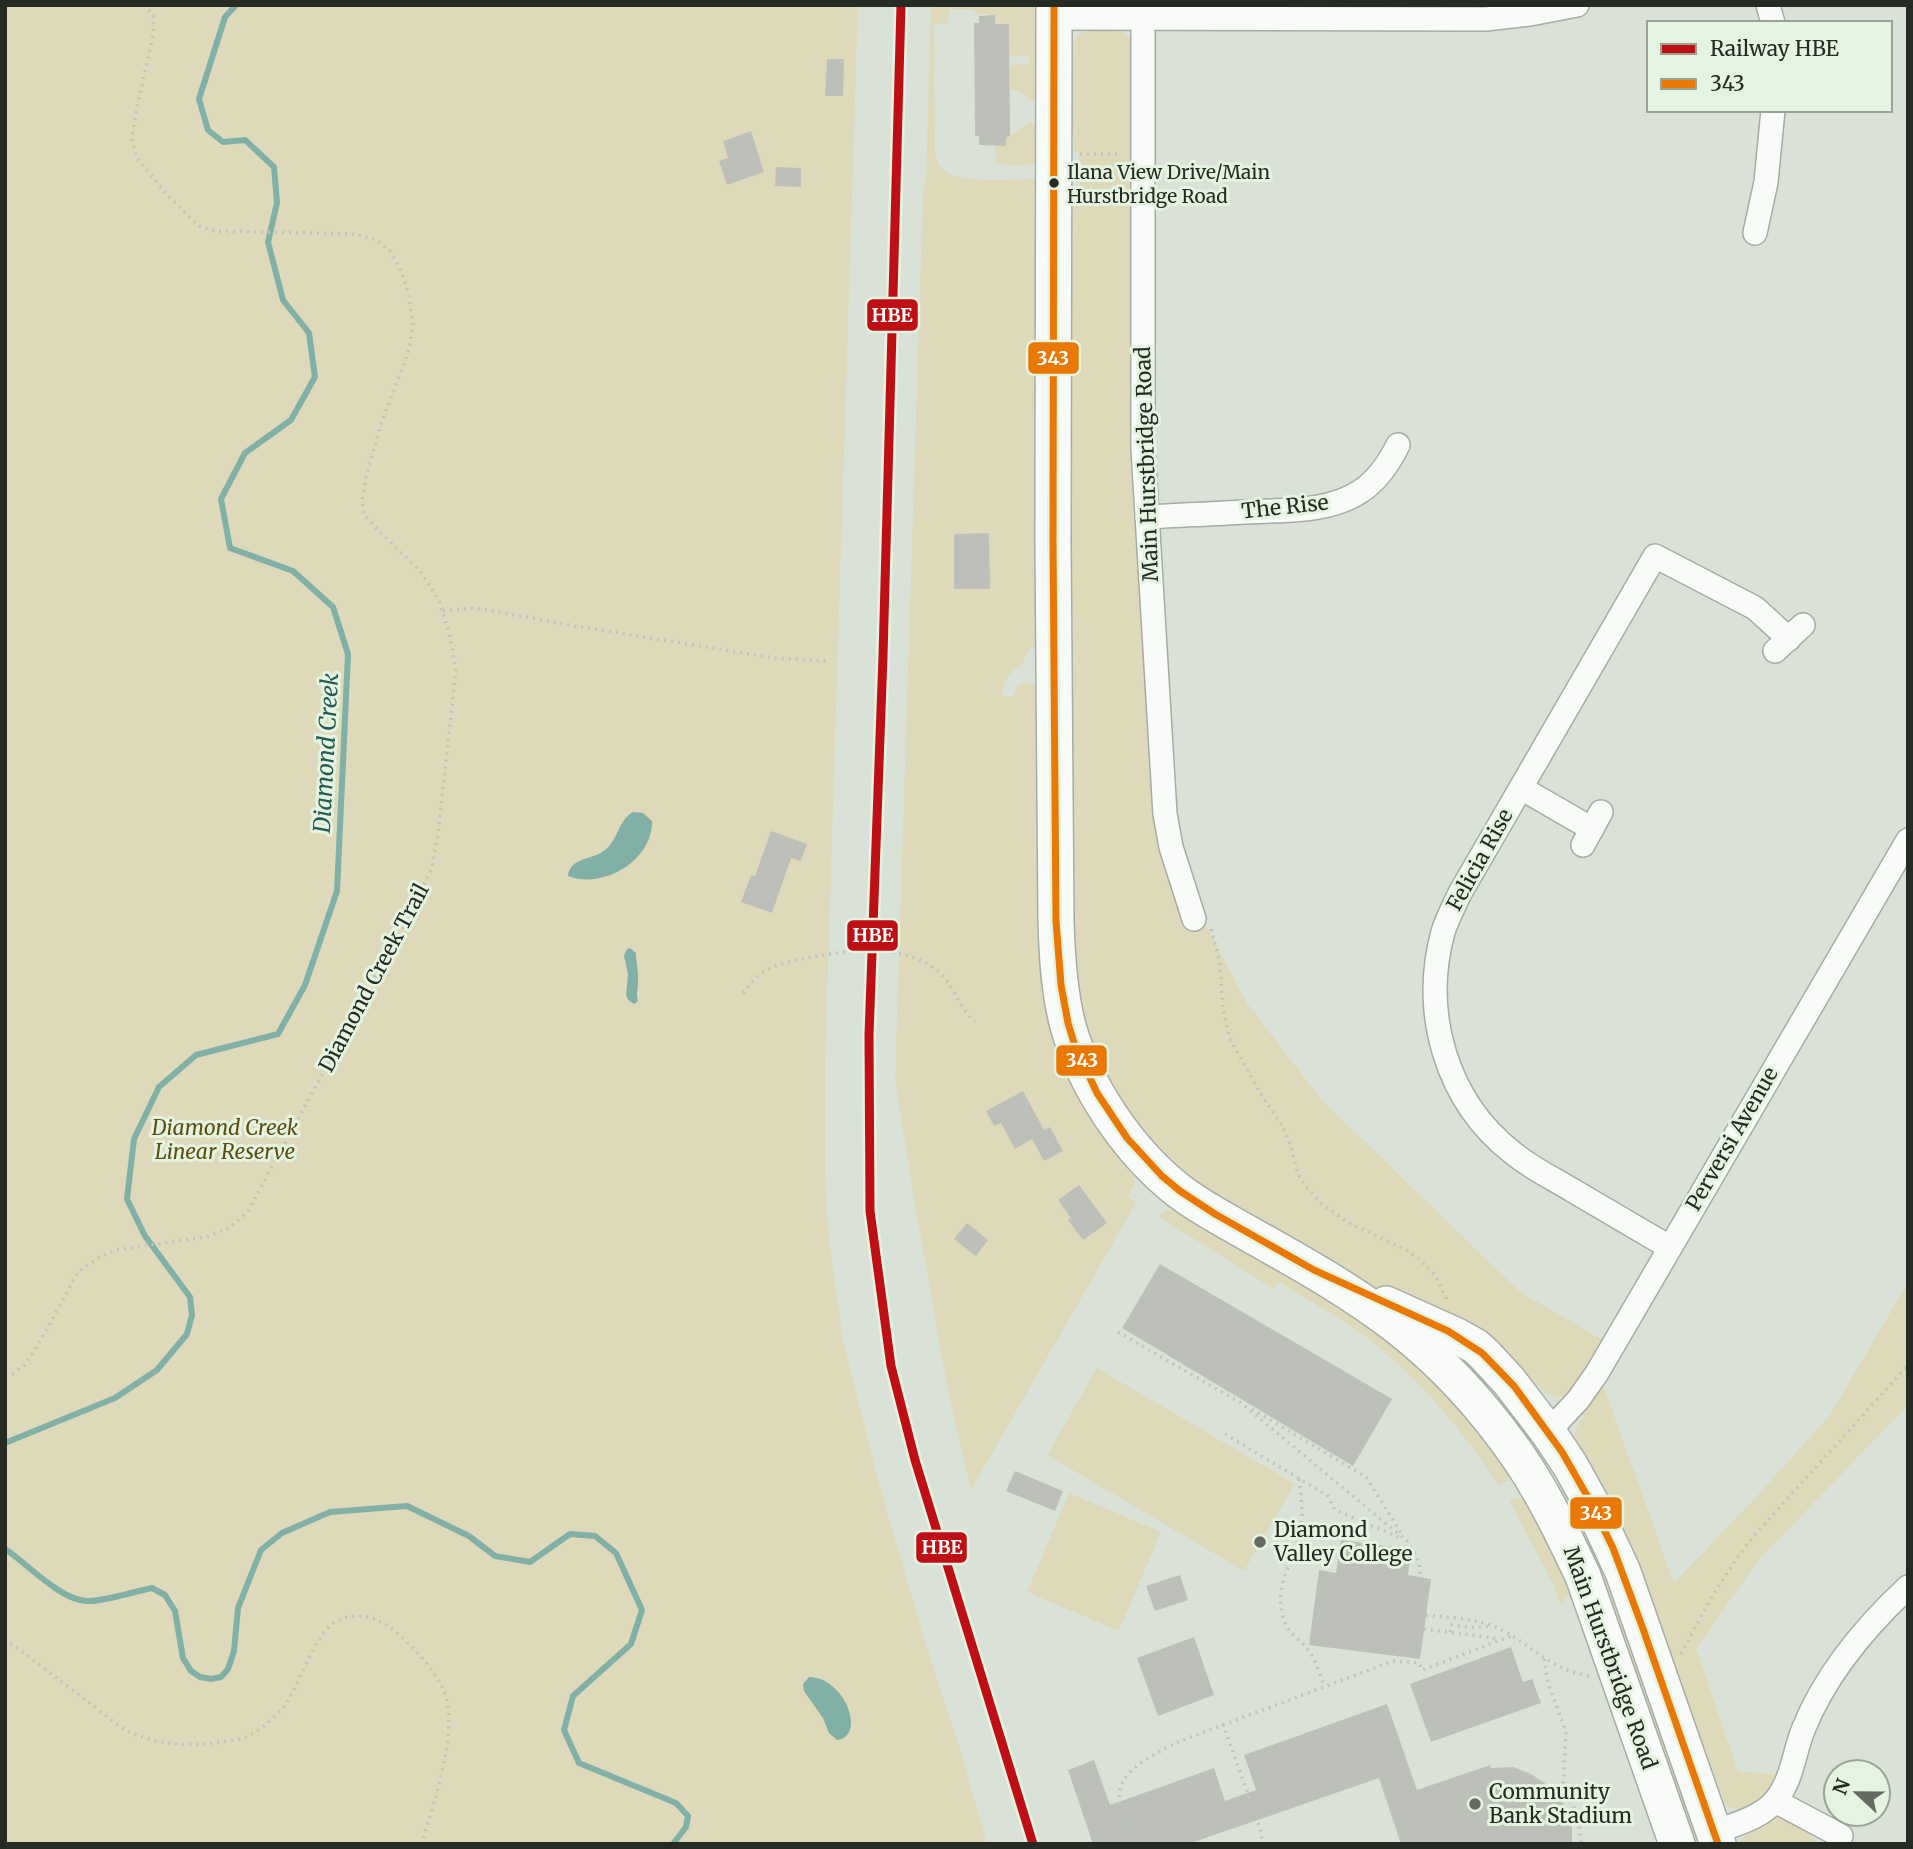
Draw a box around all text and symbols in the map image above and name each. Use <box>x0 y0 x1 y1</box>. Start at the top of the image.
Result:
legend <box>1647 21 1892 112</box>
text: Railway HBE <box>1710 35 1840 62</box>
text: 343 <box>1710 70 1745 97</box>
place label: Ilana View Drive/Main Hurstbridge Road <box>1067 160 1270 208</box>
marker: Ilana View Drive/Main Hurstbridge Road <box>1047 176 1061 190</box>
line badge: HBE <box>866 298 919 332</box>
text: HBE <box>871 303 913 327</box>
line badge: 343 <box>1027 341 1080 375</box>
text: 343 <box>1037 346 1069 370</box>
street label: Main Hurstbridge Road <box>1129 346 1164 582</box>
street label: The Rise <box>1240 489 1330 524</box>
water label: Diamond Creek <box>307 672 344 835</box>
street label: Felicia Rise <box>1440 804 1519 916</box>
street label: Diamond Creek Trail <box>312 878 435 1077</box>
line badge: HBE <box>846 919 899 952</box>
text: HBE <box>852 923 894 947</box>
line badge: 343 <box>1055 1044 1108 1077</box>
text: 343 <box>1066 1048 1098 1072</box>
street label: Perversi Avenue <box>1679 1062 1784 1215</box>
park label: Diamond Creek Linear Reserve <box>151 1114 299 1165</box>
line badge: 343 <box>1569 1496 1623 1530</box>
text: 343 <box>1580 1501 1612 1525</box>
place label: Diamond Valley College <box>1273 1516 1413 1567</box>
line badge: HBE <box>915 1531 968 1564</box>
marker: Diamond Valley College <box>1252 1534 1268 1550</box>
text: HBE <box>921 1535 963 1559</box>
street label: Main Hurstbridge Road <box>1558 1543 1664 1773</box>
north arrow <box>1822 1758 1892 1828</box>
text: N <box>1827 1775 1855 1798</box>
place label: Community Bank Stadium <box>1489 1778 1632 1829</box>
marker: Community Bank Stadium <box>1467 1796 1483 1812</box>

